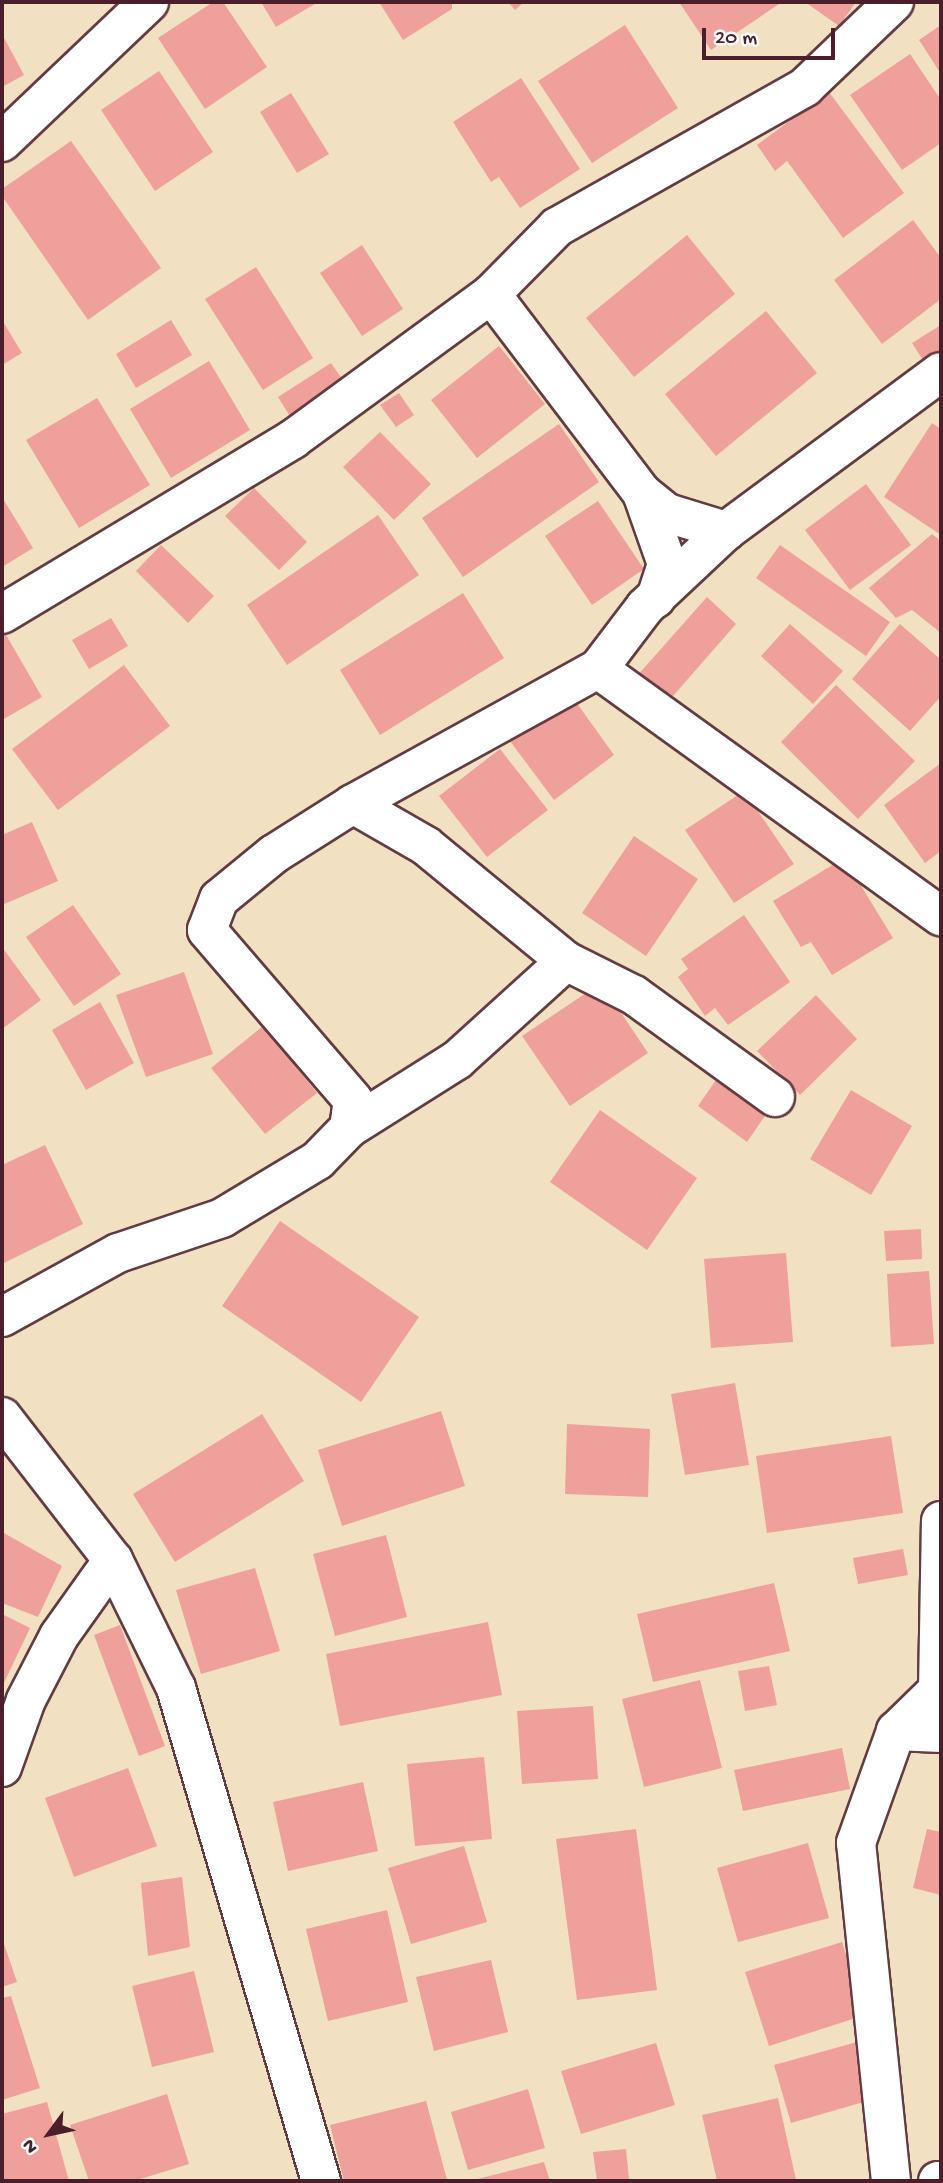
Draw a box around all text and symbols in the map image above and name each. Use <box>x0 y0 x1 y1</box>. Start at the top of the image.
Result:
scale bar <box>705 14 838 58</box>
text: 20 m <box>715 27 757 52</box>
north arrow <box>14 2099 84 2169</box>
text: N <box>18 2134 44 2157</box>

